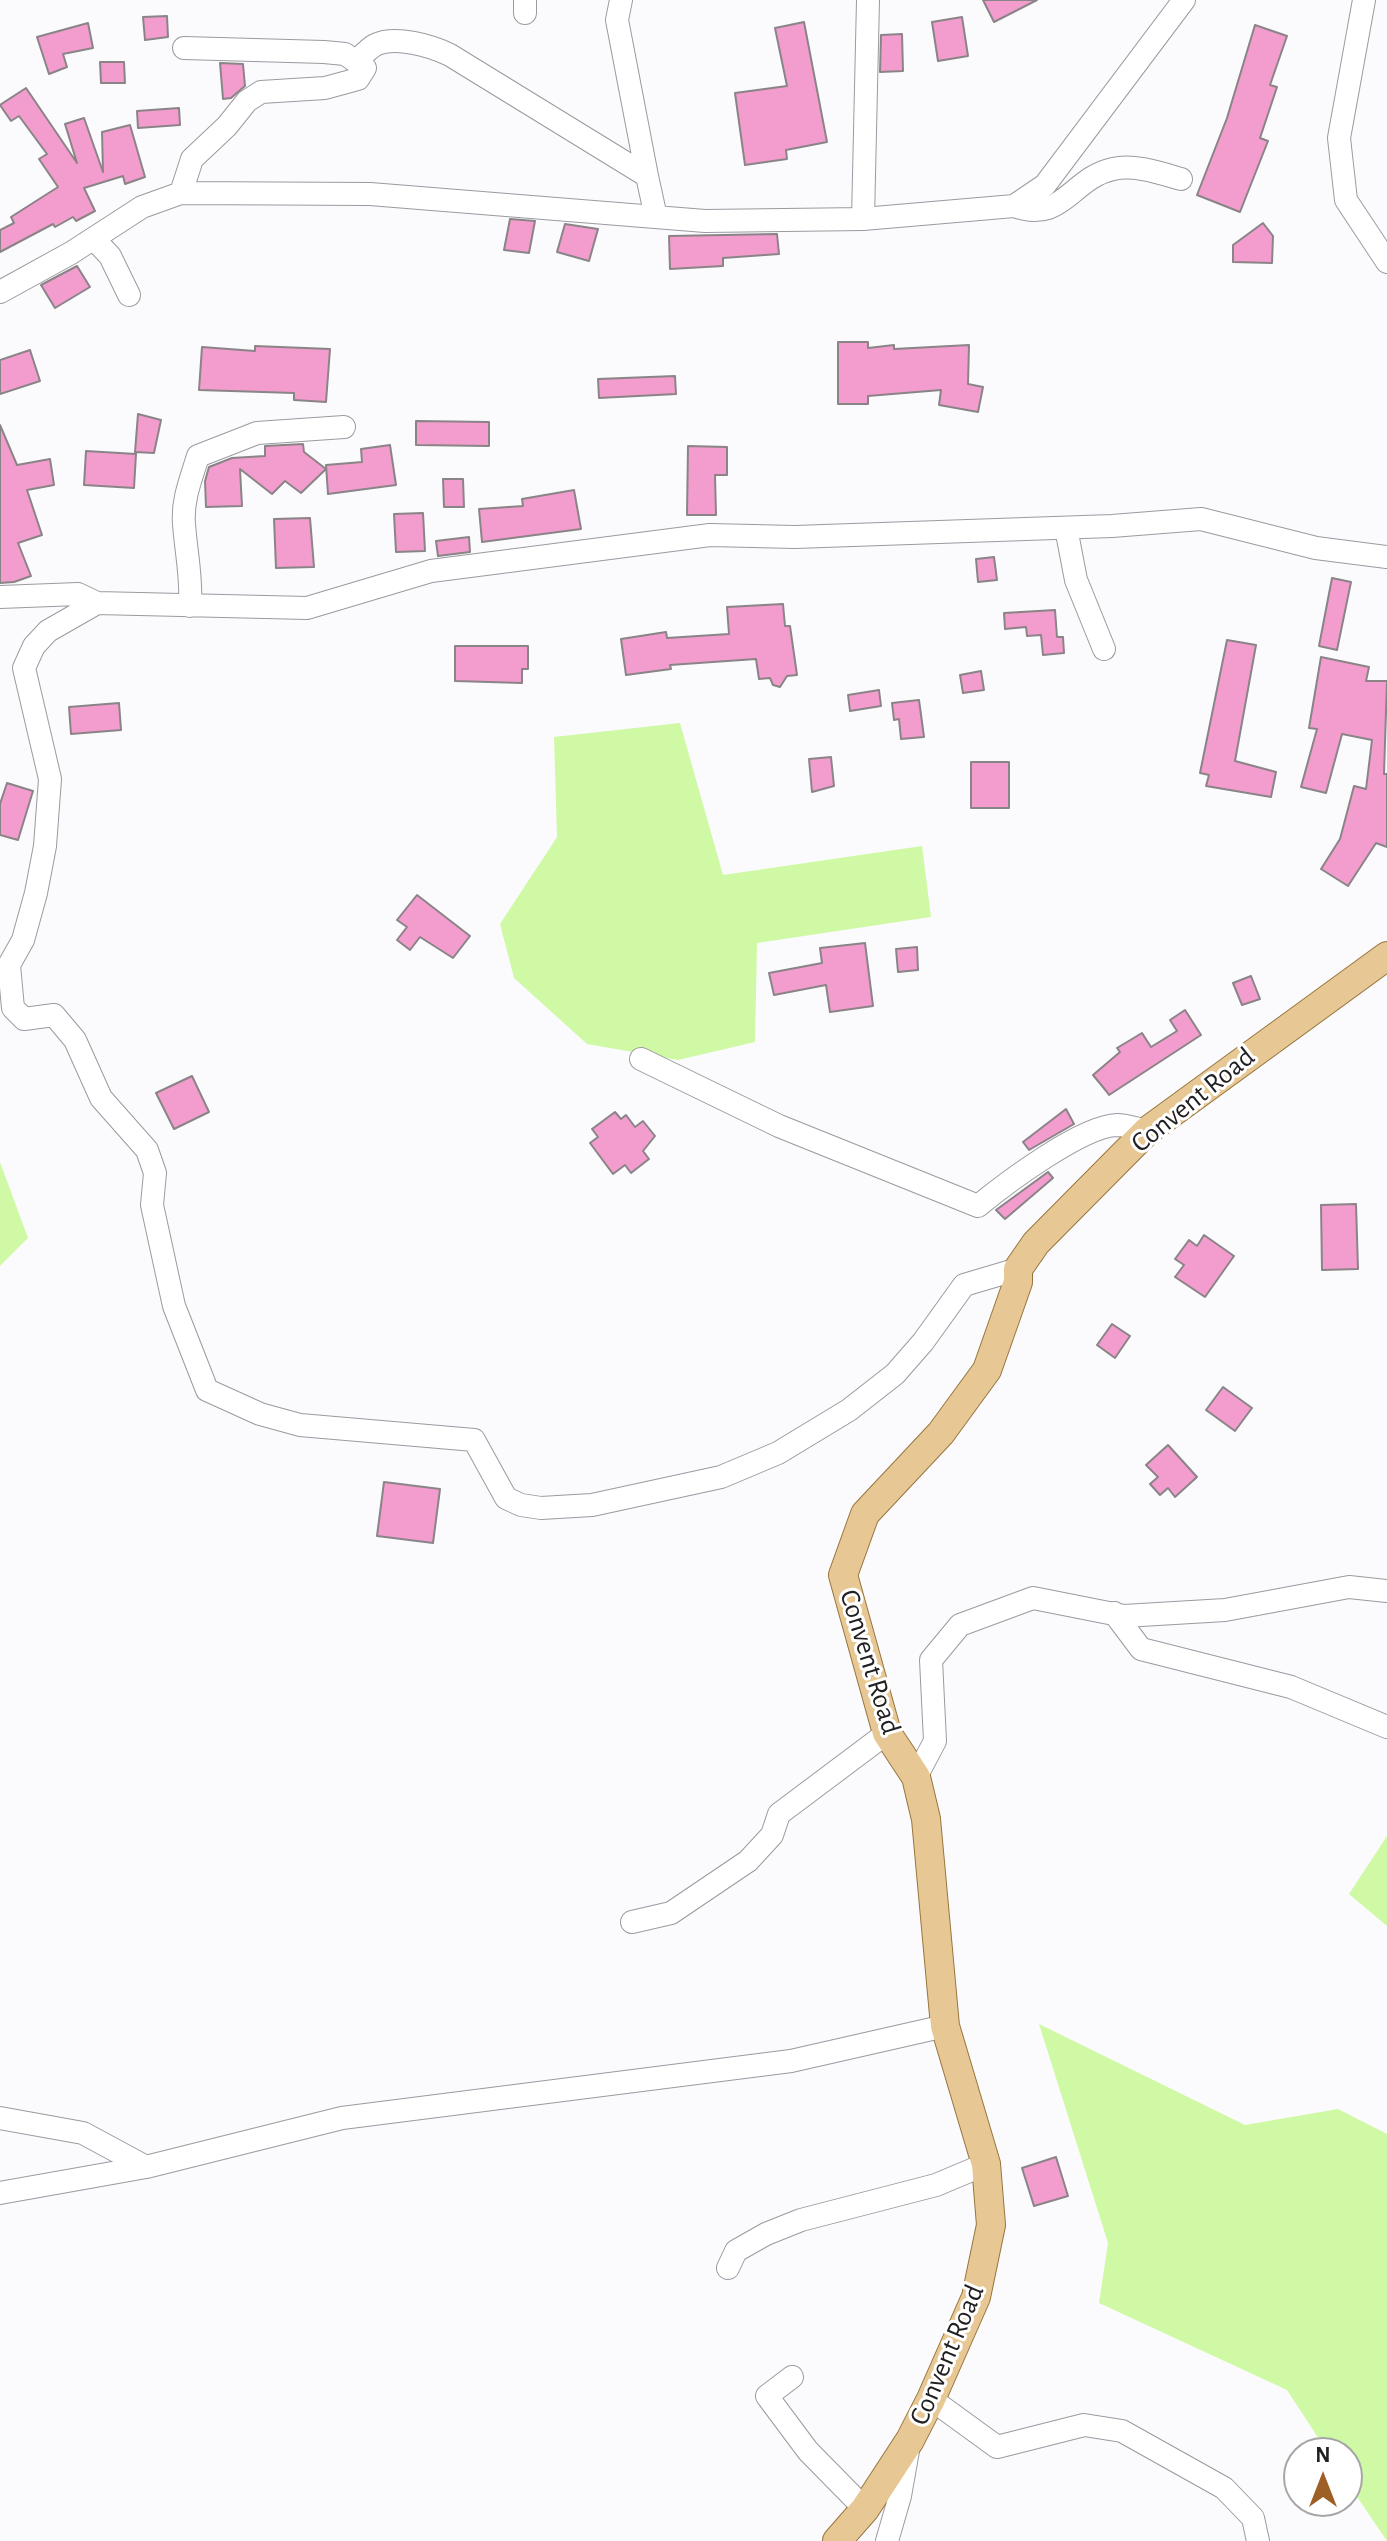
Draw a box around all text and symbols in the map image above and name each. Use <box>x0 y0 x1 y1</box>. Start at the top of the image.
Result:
street label: Convent Road <box>1124 1040 1262 1160</box>
street label: Convent Road <box>832 1586 908 1738</box>
street label: Convent Road <box>902 2280 992 2430</box>
north arrow <box>1283 2437 1363 2517</box>
text: N <box>1315 2444 1331 2466</box>

